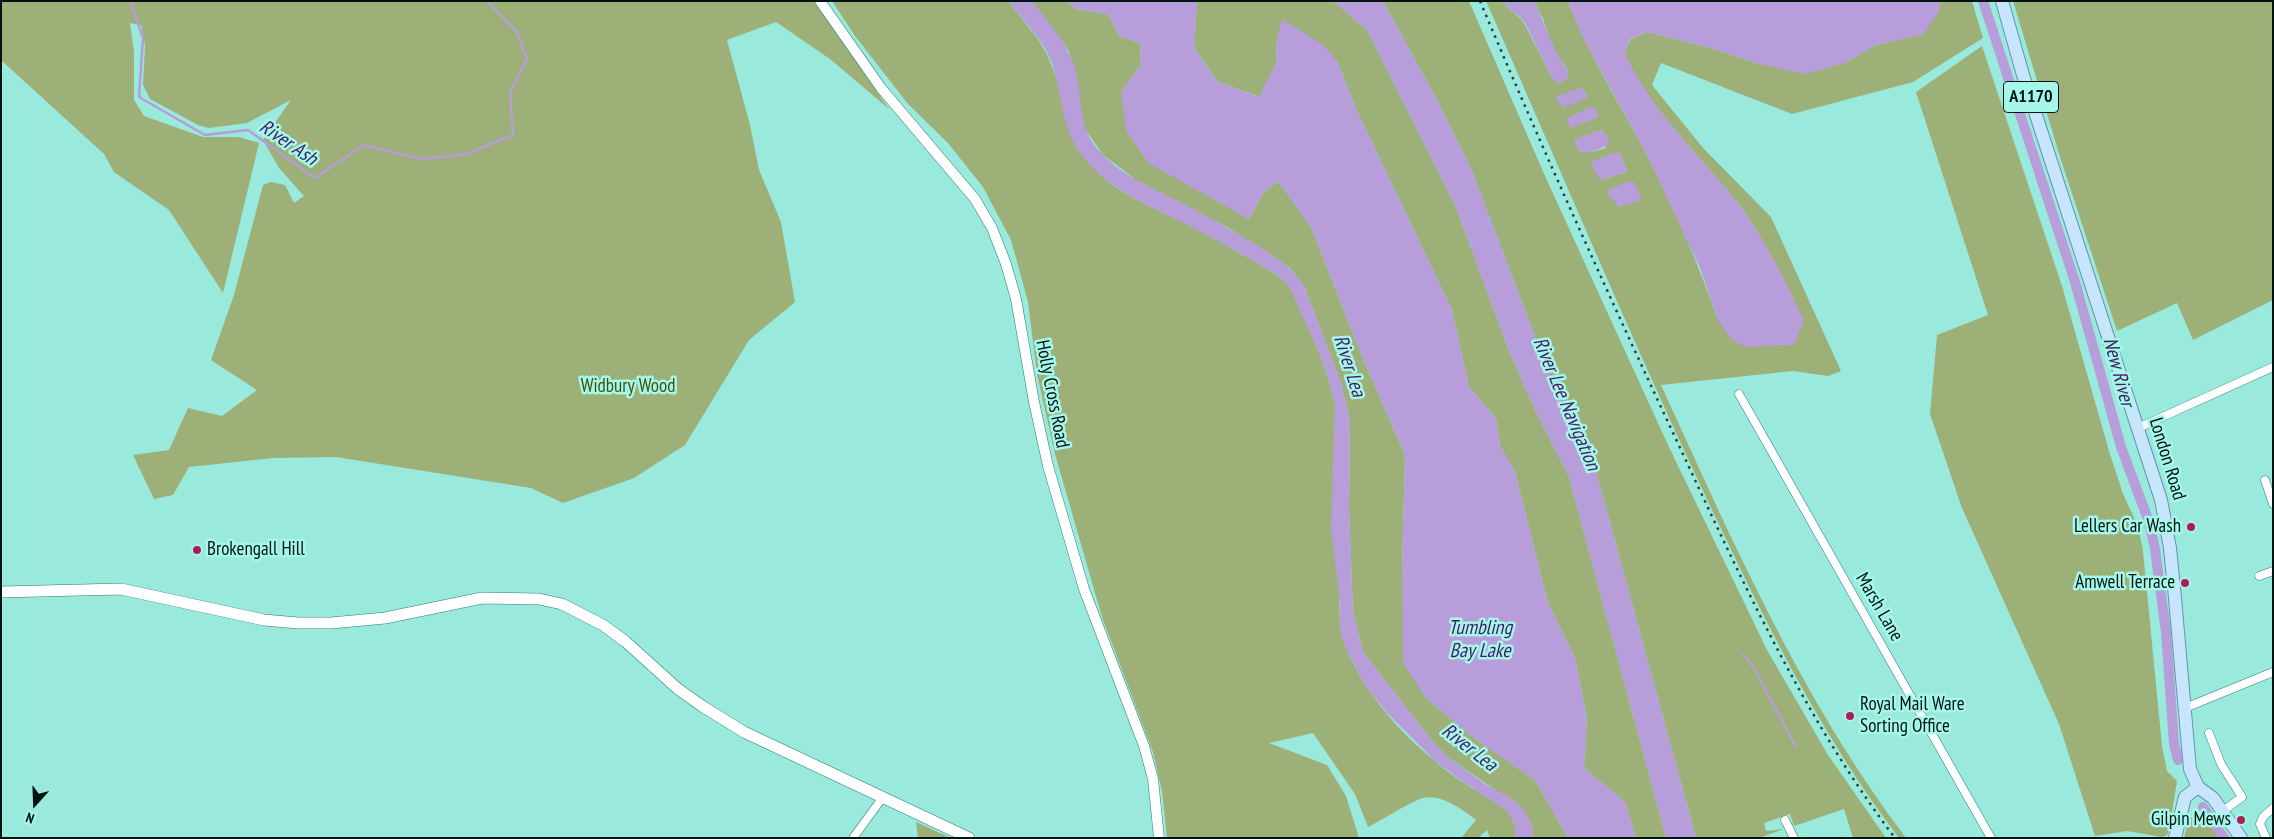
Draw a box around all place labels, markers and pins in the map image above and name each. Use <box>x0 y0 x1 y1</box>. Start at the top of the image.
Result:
place label: Lellers Car Wash <box>2074 516 2181 538</box>
marker: Lellers Car Wash <box>2185 521 2197 533</box>
place label: Brokengall Hill <box>207 539 305 561</box>
marker: Brokengall Hill <box>191 544 203 556</box>
place label: Amwell Terrace <box>2075 572 2175 594</box>
marker: Amwell Terrace <box>2179 577 2191 589</box>
place label: Royal Mail Ware Sorting Office <box>1860 694 1965 738</box>
marker: Royal Mail Ware Sorting Office <box>1844 710 1856 722</box>
place label: Gilpin Mews <box>2151 809 2231 831</box>
marker: Gilpin Mews <box>2235 814 2247 826</box>

